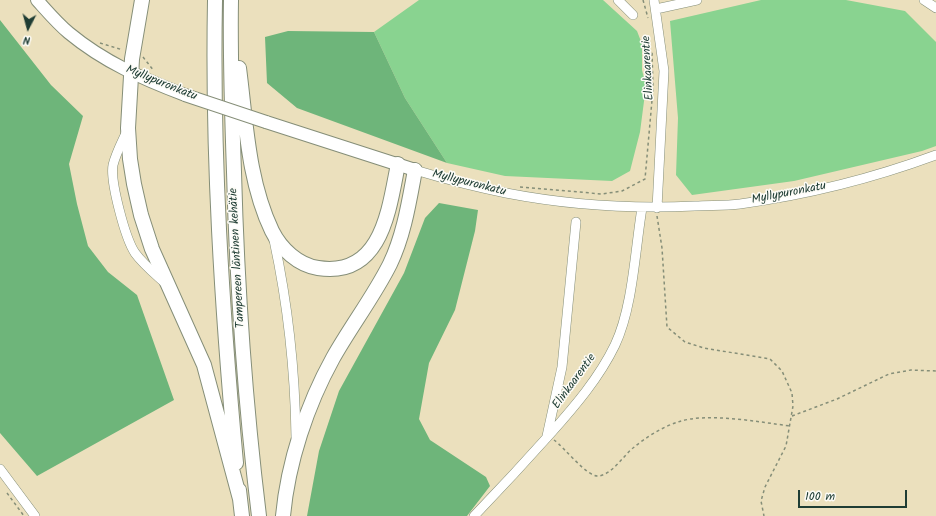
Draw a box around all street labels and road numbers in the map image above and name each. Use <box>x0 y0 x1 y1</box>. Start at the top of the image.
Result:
street label: Elinkaarentie <box>640 35 658 101</box>
street label: Myllypuronkatu <box>123 63 199 105</box>
street label: Myllypuronkatu <box>431 168 507 200</box>
street label: Myllypuronkatu <box>751 180 827 208</box>
street label: Tampereen läntinen kehätie <box>227 188 249 328</box>
street label: Elinkaarentie <box>550 352 600 412</box>

